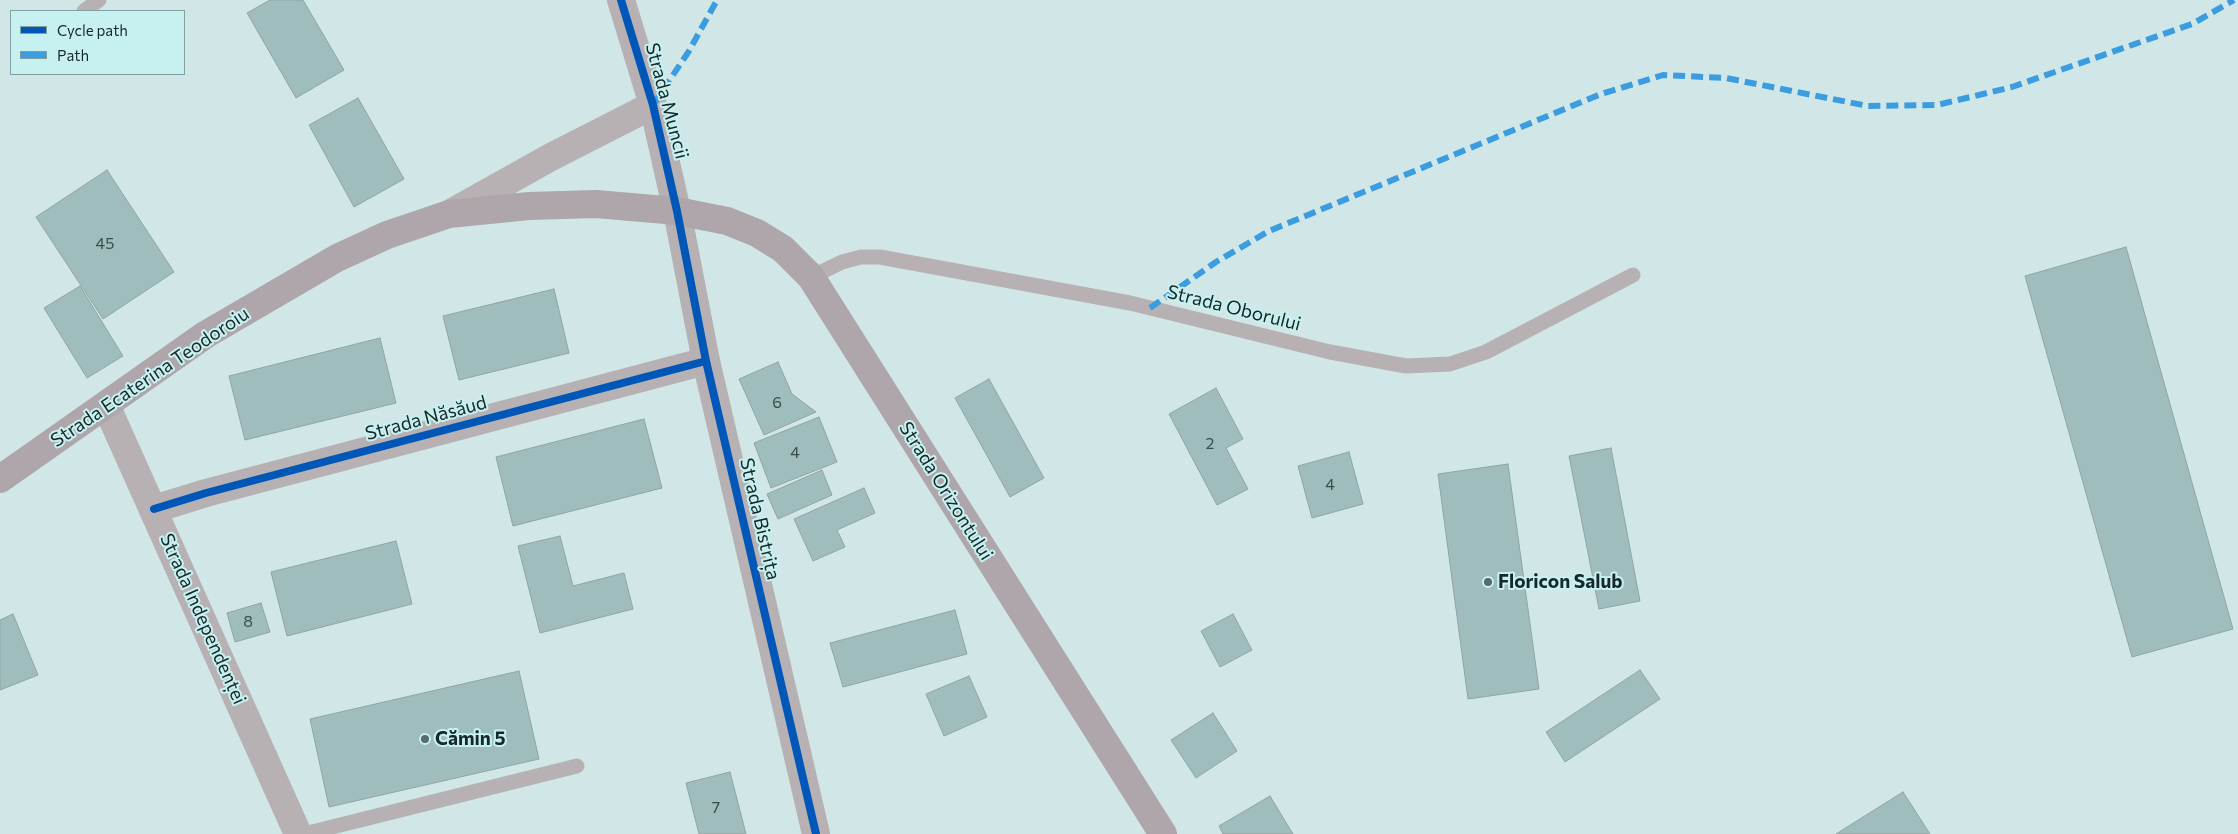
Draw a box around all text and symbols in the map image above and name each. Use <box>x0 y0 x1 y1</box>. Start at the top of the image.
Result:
legend <box>10 10 185 75</box>
text: Cycle path <box>57 21 128 39</box>
street label: Strada Muncii <box>641 40 693 162</box>
text: Path <box>57 46 89 64</box>
house number: 45 <box>96 234 114 254</box>
street label: Strada Oborului <box>1165 280 1303 336</box>
street label: Strada Ecaterina Teodoroiu <box>46 302 254 452</box>
street label: Strada Năsăud <box>363 391 489 445</box>
house number: 6 <box>772 393 782 413</box>
street label: Strada Orizontului <box>894 418 998 564</box>
house number: 2 <box>1206 434 1214 454</box>
house number: 4 <box>790 443 800 463</box>
street label: Strada Bistrița <box>735 456 785 582</box>
house number: 4 <box>1325 475 1335 495</box>
street label: Strada Independenței <box>155 530 251 708</box>
place label: Floricon Salub <box>1498 571 1622 593</box>
marker: Floricon Salub <box>1482 576 1494 588</box>
house number: 8 <box>243 612 253 632</box>
place label: Cămin 5 <box>435 728 505 750</box>
marker: Cămin 5 <box>419 733 431 745</box>
house number: 7 <box>712 798 720 818</box>

